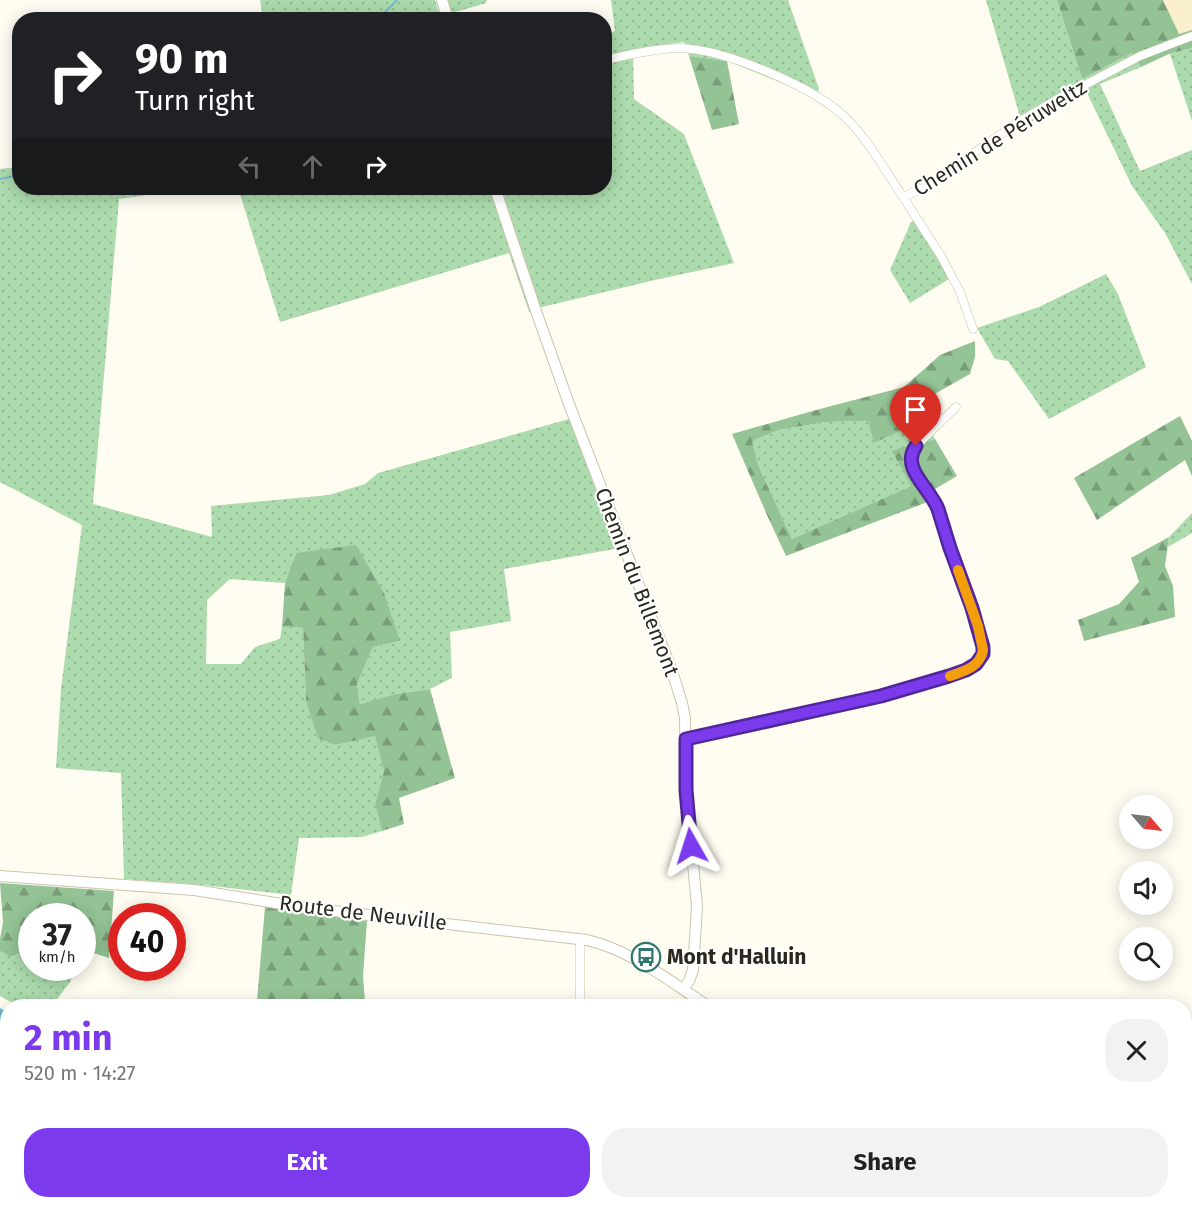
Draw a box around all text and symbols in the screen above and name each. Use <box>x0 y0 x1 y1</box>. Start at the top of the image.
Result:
text: 90 m <box>135 34 229 84</box>
icon: right <box>36 36 114 114</box>
street label: Chemin de Péruweltz <box>909 74 1091 202</box>
text: Turn right <box>135 85 255 117</box>
icon: left <box>233 150 266 183</box>
icon: ahead <box>296 150 329 183</box>
icon: right <box>359 150 392 183</box>
pin <box>890 384 941 446</box>
icon: arrive <box>899 393 932 426</box>
street label: Chemin du Billemont <box>589 484 685 680</box>
north arrow <box>1119 795 1173 849</box>
map controls <box>1119 795 1173 981</box>
position arrow <box>659 814 723 878</box>
button: sound <box>1119 861 1173 915</box>
street label: Route de Neuville <box>278 890 448 936</box>
speed limit sign: 40 <box>108 903 186 981</box>
text: 37 <box>42 917 72 953</box>
button: search <box>1119 927 1173 981</box>
bus stop icon: Mont d'Halluin <box>630 941 662 973</box>
place label: Mont d'Halluin <box>667 944 806 970</box>
text: km/h <box>38 948 76 966</box>
text: 2 min <box>24 1016 113 1060</box>
button: close <box>1105 1019 1168 1082</box>
text: 520 m · 14:27 <box>24 1061 135 1085</box>
button: Exit <box>24 1128 590 1197</box>
button: Share <box>602 1128 1168 1197</box>

